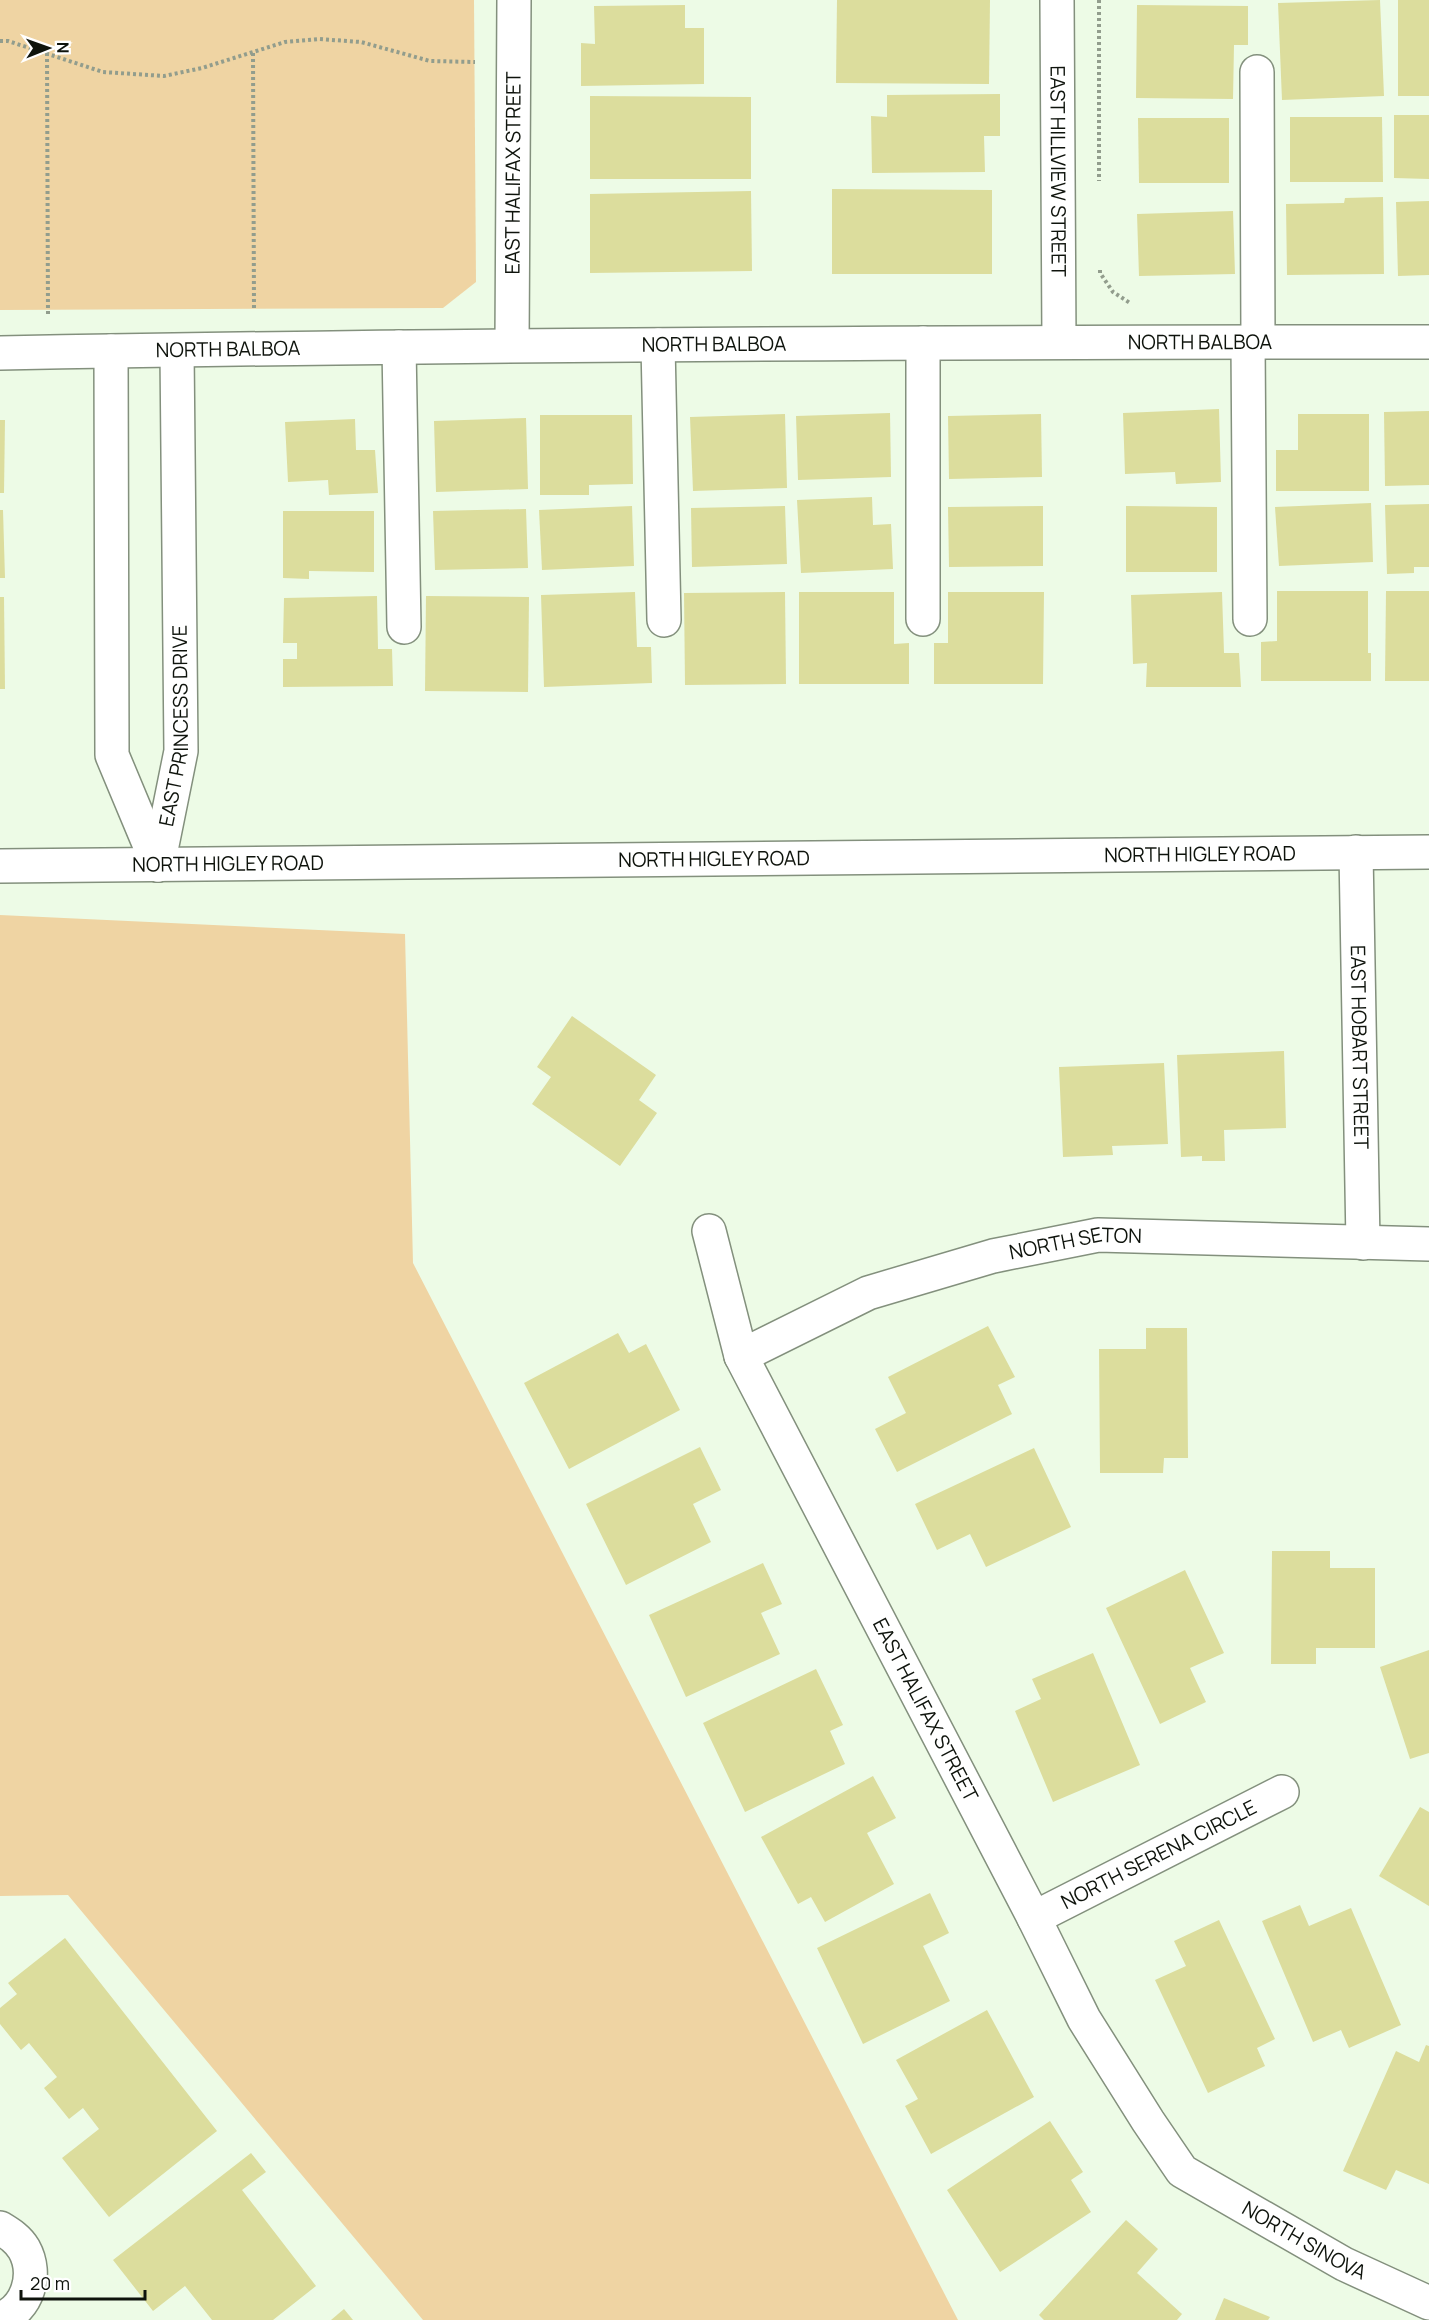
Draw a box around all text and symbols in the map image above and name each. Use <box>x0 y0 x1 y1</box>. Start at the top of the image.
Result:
north arrow <box>18 18 78 78</box>
text: N <box>52 42 74 54</box>
street label: EAST HILLVIEW STREET <box>1044 65 1073 277</box>
street label: EAST HALIFAX STREET <box>498 71 527 275</box>
street label: NORTH BALBOA <box>1128 328 1273 355</box>
street label: NORTH BALBOA <box>642 330 787 358</box>
street label: NORTH BALBOA <box>155 334 301 363</box>
street label: EAST PRINCESS DRIVE <box>152 625 194 829</box>
street label: NORTH HIGLEY ROAD <box>1104 839 1296 868</box>
street label: NORTH HIGLEY ROAD <box>618 844 810 873</box>
street label: NORTH HIGLEY ROAD <box>132 849 324 878</box>
street label: EAST HOBART STREET <box>1345 945 1375 1149</box>
street label: NORTH SETON <box>1007 1221 1142 1265</box>
street label: EAST HALIFAX STREET <box>867 1613 985 1806</box>
street label: NORTH SERENA CIRCLE <box>1056 1793 1261 1915</box>
street label: NORTH SINOVA <box>1237 2194 1371 2286</box>
scale bar <box>21 2263 146 2301</box>
text: 20 m <box>30 2271 70 2295</box>

